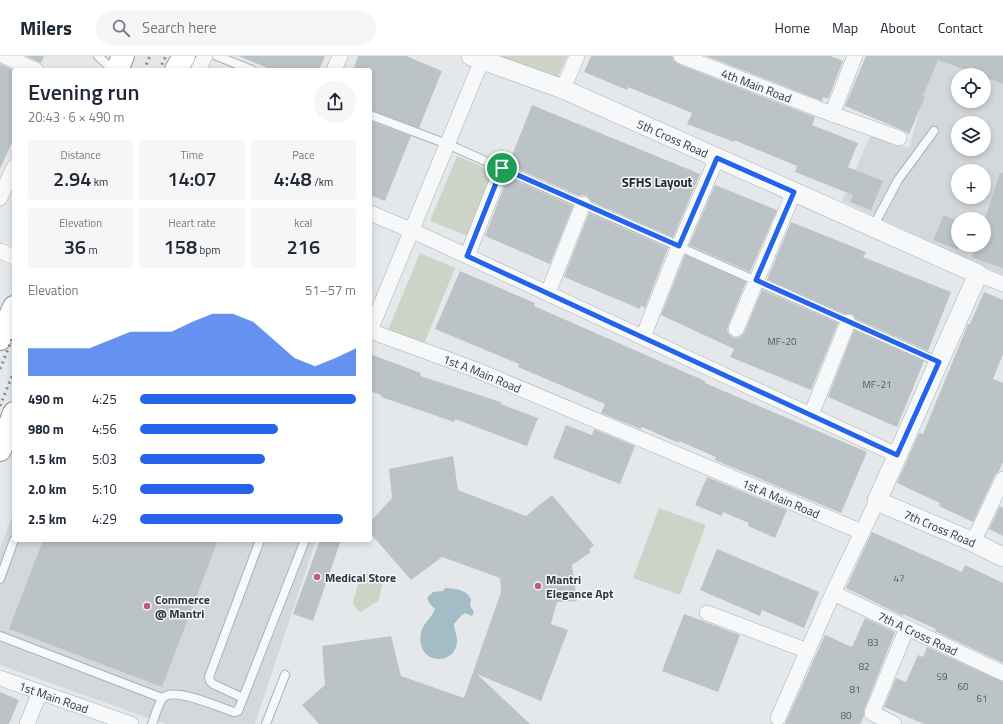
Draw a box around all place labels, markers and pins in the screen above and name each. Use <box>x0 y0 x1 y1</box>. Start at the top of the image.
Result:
pin <box>485 151 519 185</box>
place label: Medical Store <box>325 568 396 587</box>
place label: Mantri Elegance Apt <box>546 570 614 603</box>
marker: Medical Store <box>312 572 322 582</box>
marker: Mantri Elegance Apt <box>533 581 543 591</box>
place label: Commerce @ Mantri <box>155 590 210 623</box>
marker: Commerce @ Mantri <box>142 601 152 611</box>

